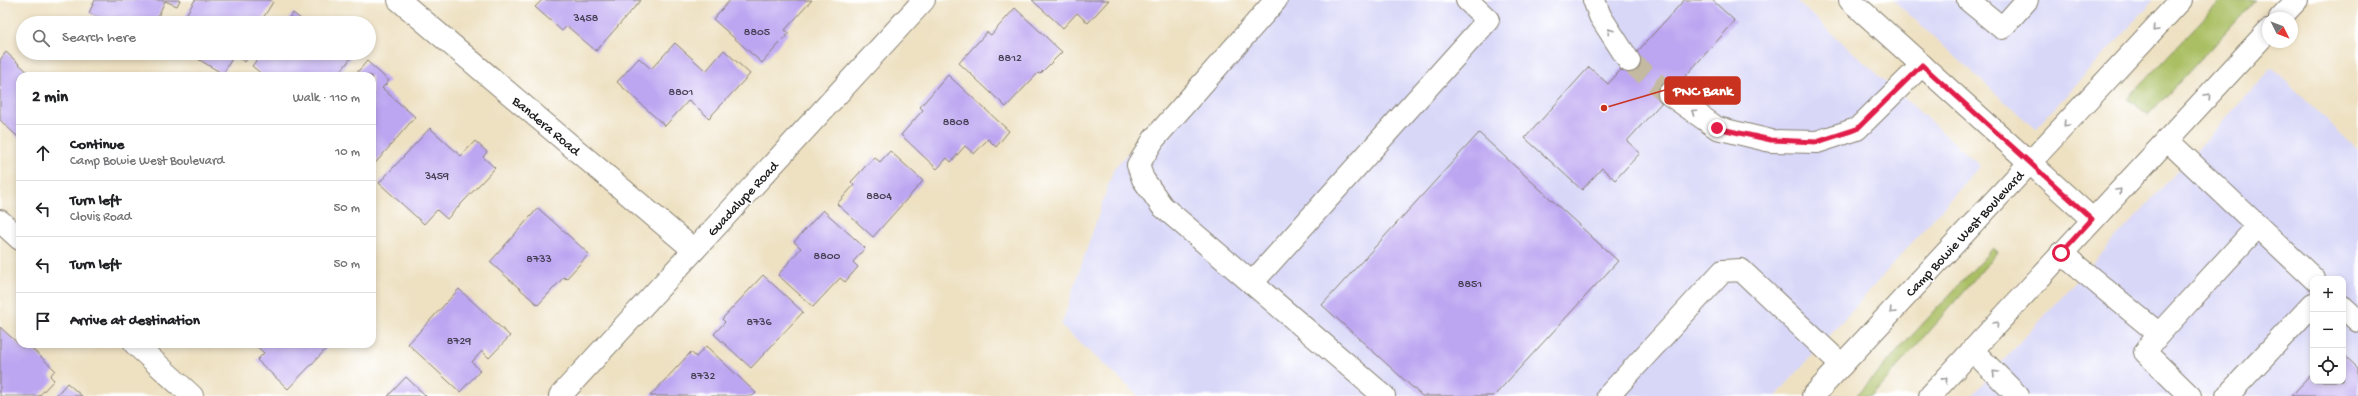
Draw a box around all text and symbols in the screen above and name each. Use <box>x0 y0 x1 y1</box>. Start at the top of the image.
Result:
house number: 3458 <box>573 12 599 26</box>
north arrow <box>2262 12 2298 48</box>
search box <box>16 16 376 60</box>
one-way arrow <box>2152 24 2159 31</box>
house number: 8805 <box>744 26 770 40</box>
icon: search <box>30 27 52 49</box>
one-way arrow <box>1607 28 1615 35</box>
text: Search here <box>62 29 136 47</box>
house number: 8812 <box>998 52 1022 66</box>
callout: PNC Bank <box>1665 77 1740 104</box>
text: PNC Bank <box>1672 83 1735 101</box>
house number: 8801 <box>669 86 694 100</box>
text: 2 min <box>32 88 68 108</box>
text: Walk · 110 m <box>293 91 360 106</box>
street label: Bandera Road <box>507 93 584 161</box>
one-way arrow <box>2203 93 2210 101</box>
one-way arrow <box>1691 109 1698 117</box>
house number: 8808 <box>943 116 970 130</box>
route end <box>1708 119 1726 137</box>
one-way arrow <box>2063 119 2071 127</box>
text: Continue <box>70 136 124 154</box>
icon: ahead <box>32 142 54 164</box>
text: 10 m <box>335 145 360 160</box>
text: Camp Bowie West Boulevard <box>70 154 224 169</box>
street label: Guadalupe Road <box>705 157 784 241</box>
street label: Camp Bowie West Boulevard <box>1903 167 2030 301</box>
house number: 3459 <box>424 170 449 184</box>
one-way arrow <box>2114 188 2122 196</box>
house number: 8804 <box>866 190 892 204</box>
text: Turn left <box>70 192 121 210</box>
icon: left <box>32 198 54 220</box>
text: 50 m <box>333 201 360 216</box>
text: Clovis Road <box>70 210 131 225</box>
route start <box>2052 244 2070 262</box>
house number: 8800 <box>814 250 841 264</box>
house number: 8733 <box>526 253 552 267</box>
icon: left <box>32 254 54 276</box>
text: Turn left <box>70 256 121 274</box>
text: 50 m <box>333 257 360 272</box>
map controls <box>2310 276 2346 384</box>
button: + <box>2310 276 2346 312</box>
house number: 8851 <box>1458 278 1482 292</box>
one-way arrow <box>1889 306 1897 314</box>
icon: arrive <box>32 310 54 332</box>
text: Arrive at destination <box>70 312 200 330</box>
button: − <box>2310 312 2346 348</box>
house number: 8736 <box>746 316 772 330</box>
one-way arrow <box>1991 321 1998 329</box>
house number: 8729 <box>447 335 471 349</box>
button: locate <box>2310 348 2346 384</box>
house number: 8732 <box>691 370 716 384</box>
one-way arrow <box>1992 370 2000 378</box>
one-way arrow <box>1940 377 1947 384</box>

